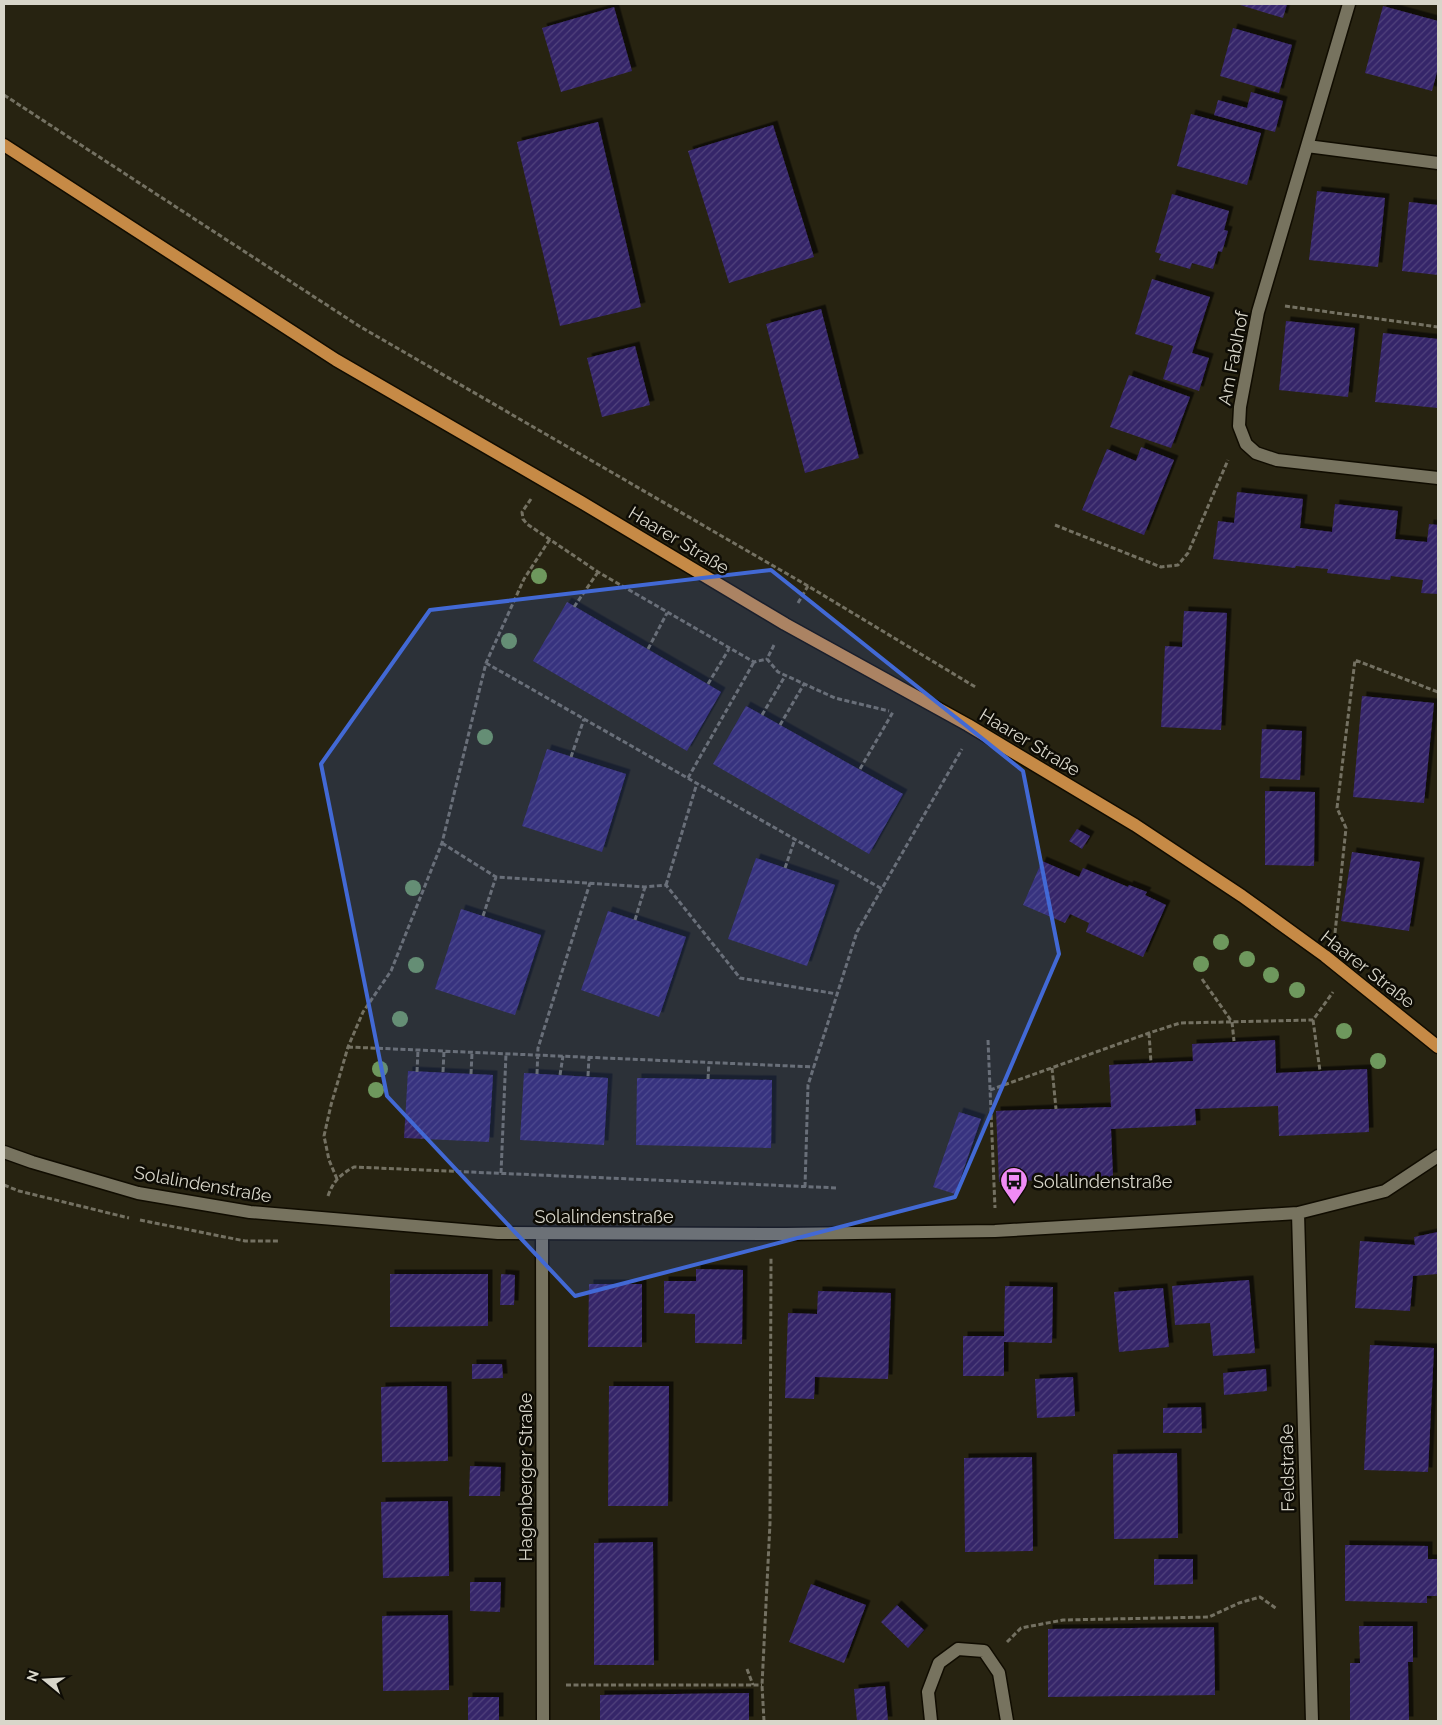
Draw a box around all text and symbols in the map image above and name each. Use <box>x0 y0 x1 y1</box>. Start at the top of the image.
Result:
street label: Am Fablhof <box>1214 308 1253 407</box>
street label: Haarer Straße <box>625 502 733 578</box>
street label: Haarer Straße <box>976 704 1084 780</box>
street label: Haarer Straße <box>1317 926 1419 1012</box>
street label: Solalindenstraße <box>133 1162 274 1207</box>
bus stop icon: Solalindenstraße <box>999 1166 1029 1205</box>
place label: Solalindenstraße <box>1033 1171 1173 1192</box>
street label: Solalindenstraße <box>534 1206 674 1227</box>
street label: Hagenberger Straße <box>515 1392 536 1561</box>
street label: Feldstraße <box>1276 1423 1298 1512</box>
north arrow <box>20 1655 70 1705</box>
text: N <box>23 1668 42 1684</box>

